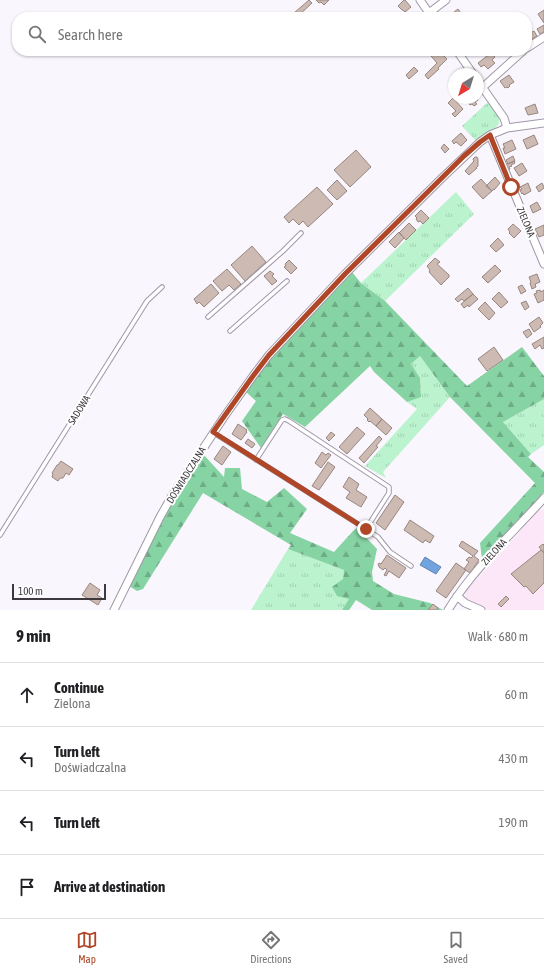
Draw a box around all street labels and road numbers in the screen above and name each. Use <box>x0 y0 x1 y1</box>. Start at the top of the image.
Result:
street label: ZIELONA <box>515 205 537 239</box>
street label: SADOWA <box>66 393 92 427</box>
street label: DOŚWIADCZALNA <box>164 445 208 505</box>
street label: ZIELONA <box>479 536 509 567</box>

